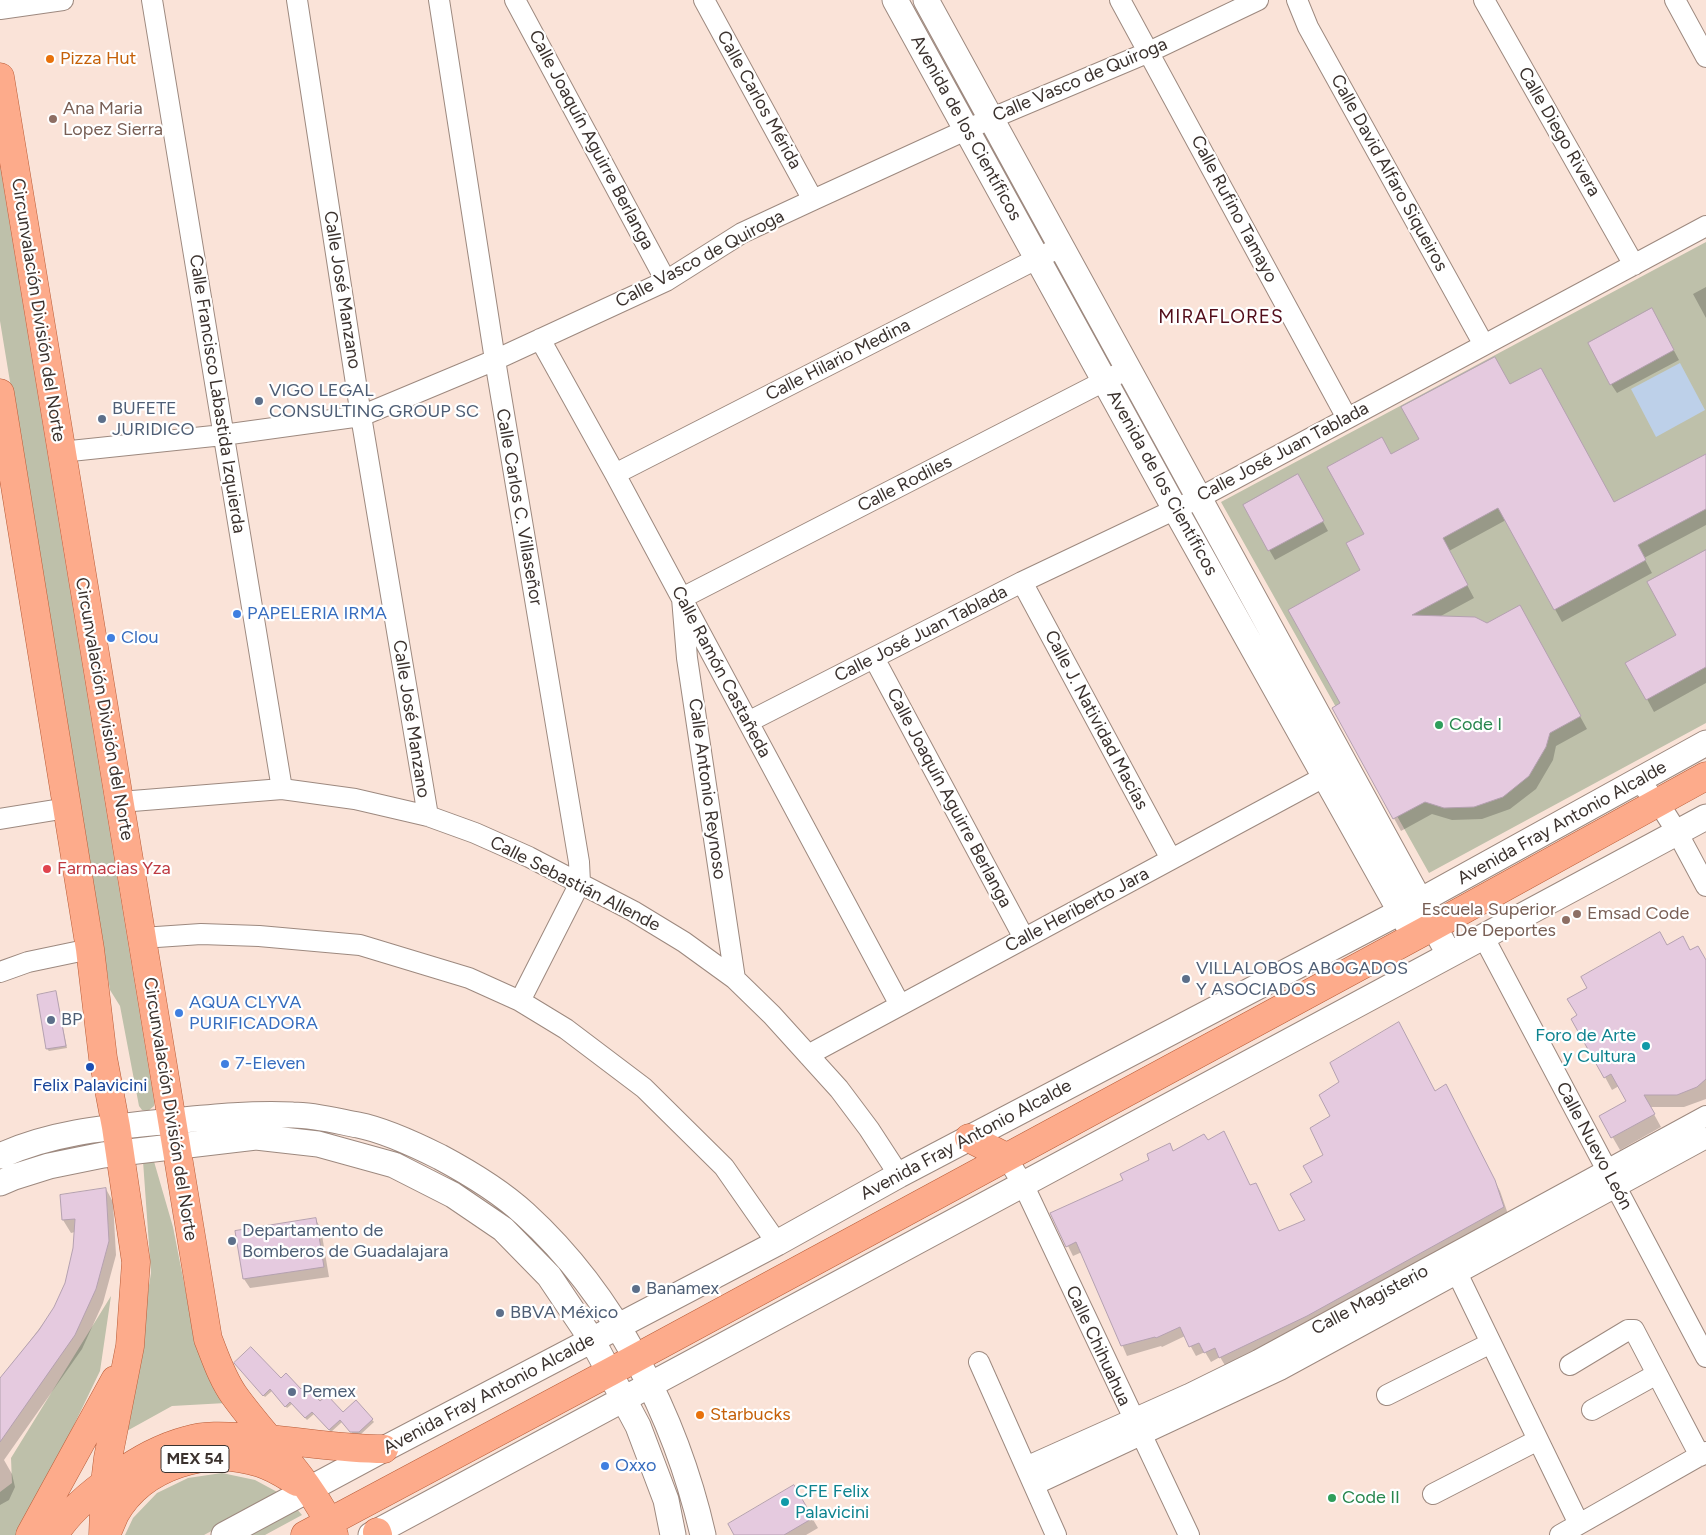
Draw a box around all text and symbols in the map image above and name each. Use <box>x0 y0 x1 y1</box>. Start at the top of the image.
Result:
street label: Calle Joaquín Aguirre Berlanga <box>524 27 658 253</box>
street label: Calle Carlos Mérida <box>712 27 806 173</box>
street label: Avenida de los Científicos <box>906 31 1026 225</box>
street label: Calle Vasco de Quiroga <box>989 33 1171 127</box>
place label: Pizza Hut <box>60 48 136 70</box>
marker: Pizza Hut <box>44 53 56 65</box>
street label: Calle Diego Rivera <box>1513 63 1605 201</box>
street label: Calle David Alfaro Siqueiros <box>1326 71 1452 275</box>
place label: Ana Maria Lopez Sierra <box>63 98 163 140</box>
marker: Ana Maria Lopez Sierra <box>47 113 59 125</box>
street label: Calle Rufino Tamayo <box>1186 132 1282 286</box>
street label: Circunvalación División del Norte <box>6 177 70 443</box>
street label: Calle Vasco de Quiroga <box>612 205 788 313</box>
street label: Calle José Manzano <box>319 209 365 371</box>
street label: Calle Francisco Labastida Izquierda <box>184 253 250 535</box>
district label: MIRAFLORES <box>1157 306 1285 328</box>
street label: Calle Hilario Medina <box>762 314 914 406</box>
place label: VIGO LEGAL CONSULTING GROUP SC <box>269 380 479 422</box>
street label: Avenida de los Científicos <box>1102 386 1222 580</box>
marker: VIGO LEGAL CONSULTING GROUP SC <box>253 395 265 407</box>
place label: BUFETE JURIDICO <box>112 398 194 440</box>
street label: Calle José Juan Tablada <box>1194 398 1372 506</box>
street label: Calle Carlos C. Villaseñor <box>491 407 547 607</box>
marker: BUFETE JURIDICO <box>96 413 108 425</box>
street label: Calle Rodiles <box>854 451 956 517</box>
street label: Circunvalación División del Norte <box>70 576 138 842</box>
street label: Calle José Juan Tablada <box>831 581 1011 687</box>
street label: Calle Ramón Castañeda <box>667 583 775 761</box>
place label: PAPELERIA IRMA <box>247 603 387 625</box>
marker: PAPELERIA IRMA <box>231 608 243 620</box>
place label: Clou <box>121 627 158 649</box>
street label: Calle J. Natividad Macías <box>1040 627 1152 813</box>
marker: Clou <box>105 632 117 644</box>
street label: Calle José Manzano <box>388 638 434 800</box>
street label: Calle Joaquín Aguirre Berlanga <box>882 685 1016 911</box>
street label: Calle Antonio Reynoso <box>684 697 730 881</box>
place label: Code I <box>1449 714 1502 736</box>
marker: Code I <box>1433 719 1445 731</box>
street label: Avenida Fray Antonio Alcalde <box>1454 756 1670 890</box>
street label: Calle Sebastián Allende <box>486 832 664 936</box>
place label: Farmacias Yza <box>57 858 171 880</box>
marker: Farmacias Yza <box>41 863 53 875</box>
street label: Calle Heriberto Jara <box>1001 863 1153 957</box>
place label: Escuela Superior De Deportes <box>1421 899 1556 942</box>
place label: Emsad Code <box>1587 903 1689 925</box>
marker: Emsad Code <box>1571 908 1583 920</box>
marker: Escuela Superior De Deportes <box>1560 914 1572 926</box>
place label: VILLALOBOS ABOGADOS Y ASOCIADOS <box>1196 958 1408 1001</box>
marker: VILLALOBOS ABOGADOS Y ASOCIADOS <box>1180 973 1192 985</box>
street label: Circunvalación División del Norte <box>138 976 202 1242</box>
place label: AQUA CLYVA PURIFICADORA <box>189 992 318 1034</box>
marker: AQUA CLYVA PURIFICADORA <box>173 1007 185 1019</box>
place label: BP <box>61 1009 82 1031</box>
marker: BP <box>45 1014 57 1026</box>
place label: Foro de Arte y Cultura <box>1535 1025 1636 1068</box>
marker: Foro de Arte y Cultura <box>1640 1040 1652 1052</box>
place label: 7-Eleven <box>235 1053 305 1075</box>
marker: 7-Eleven <box>219 1058 231 1070</box>
marker: Felix Palavicini <box>84 1061 96 1073</box>
place label: Felix Palavicini <box>33 1075 147 1097</box>
street label: Avenida Fray Antonio Alcalde <box>857 1075 1075 1205</box>
street label: Calle Nuevo León <box>1551 1078 1637 1214</box>
place label: Departamento de Bomberos de Guadalajara <box>242 1220 448 1262</box>
marker: Departamento de Bomberos de Guadalajara <box>226 1235 238 1247</box>
street label: Calle Magisterio <box>1308 1260 1432 1340</box>
place label: Banamex <box>646 1278 719 1300</box>
street label: Calle Chihuahua <box>1061 1282 1135 1410</box>
marker: Banamex <box>630 1283 642 1295</box>
place label: BBVA México <box>510 1302 618 1324</box>
marker: BBVA México <box>494 1307 506 1319</box>
street label: Avenida Fray Antonio Alcalde <box>380 1329 598 1459</box>
place label: Pemex <box>302 1381 356 1403</box>
marker: Pemex <box>286 1386 298 1398</box>
place label: Starbucks <box>710 1404 791 1426</box>
marker: Starbucks <box>694 1409 706 1421</box>
road number: MEX 54 <box>161 1446 229 1472</box>
place label: Oxxo <box>615 1455 656 1477</box>
marker: Oxxo <box>599 1460 611 1472</box>
place label: CFE Felix Palavicini <box>795 1481 869 1524</box>
place label: Code II <box>1342 1487 1400 1509</box>
marker: Code II <box>1326 1492 1338 1504</box>
marker: CFE Felix Palavicini <box>779 1496 791 1508</box>

